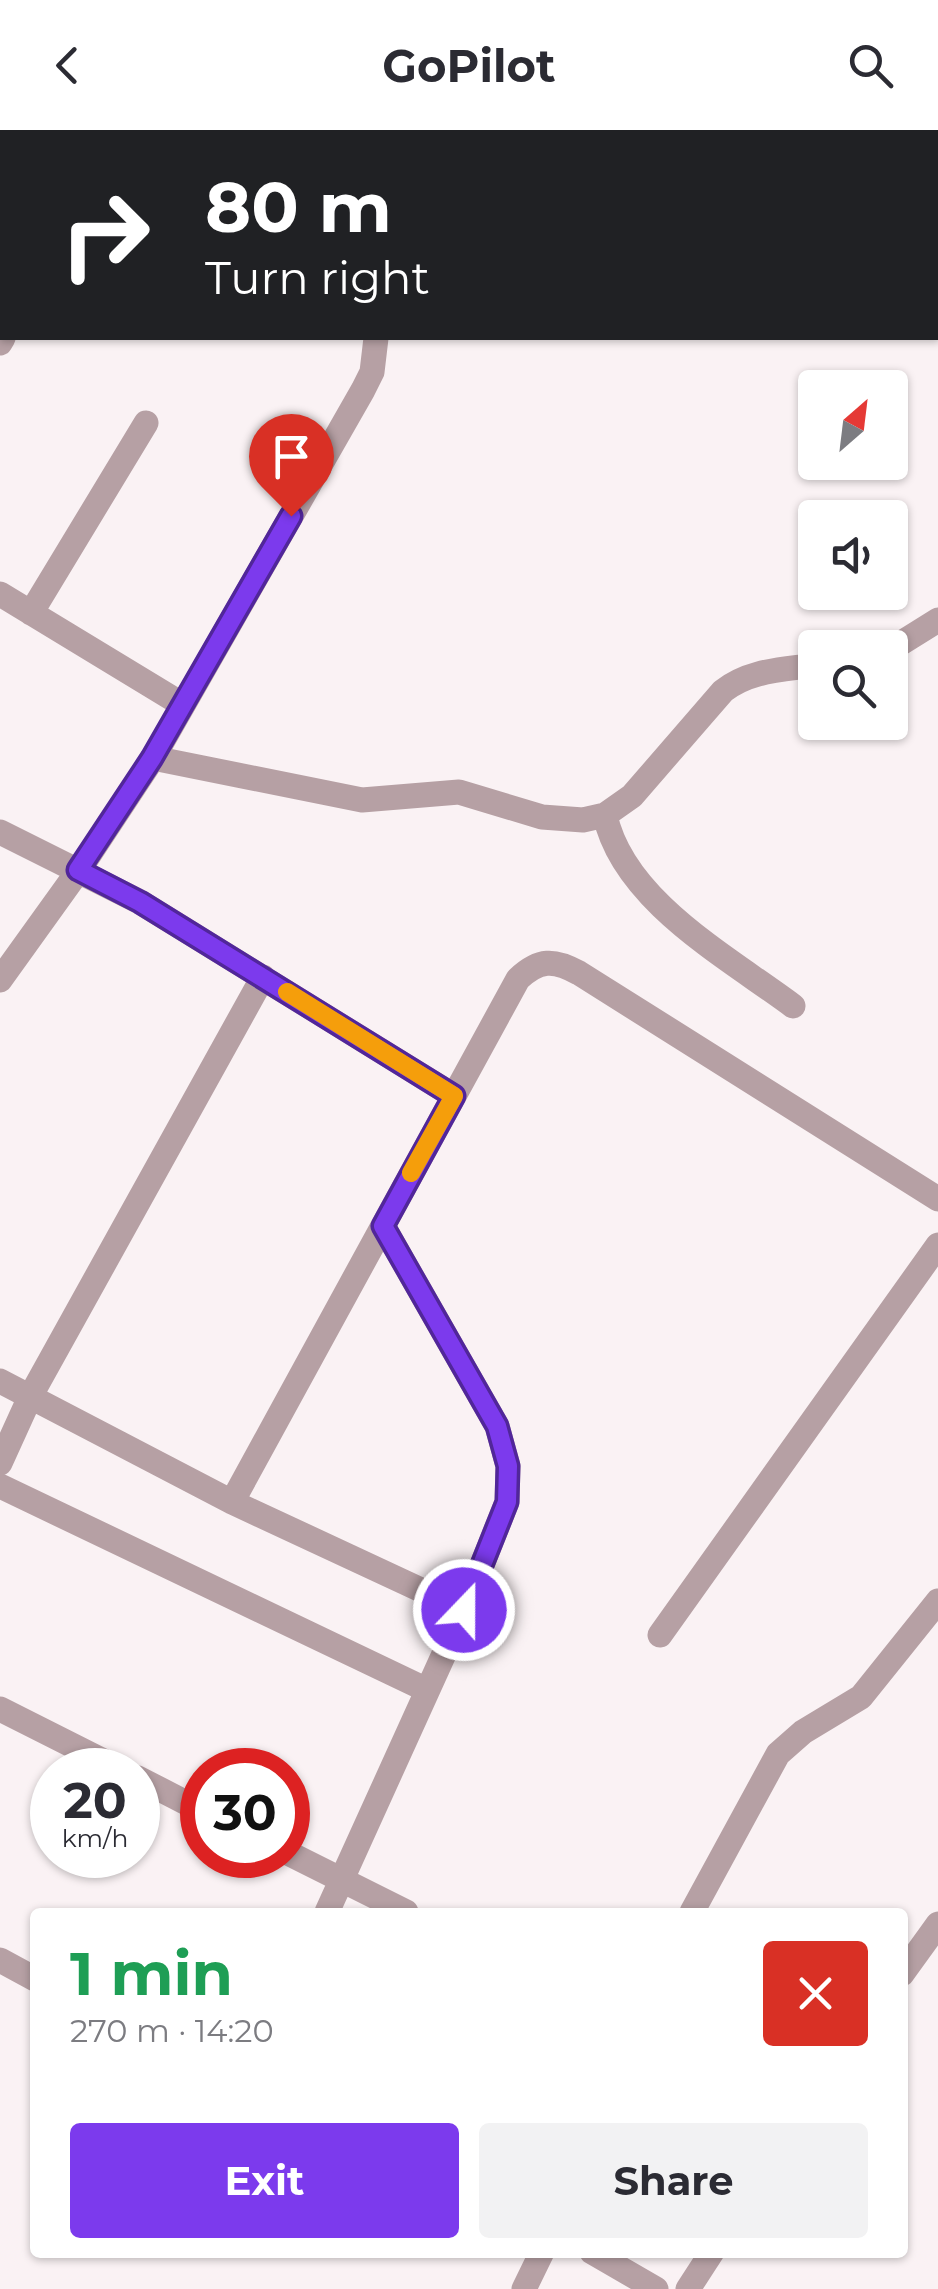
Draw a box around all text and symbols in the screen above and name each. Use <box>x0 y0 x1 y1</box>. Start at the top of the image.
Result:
icon: back <box>40 38 95 93</box>
text: GoPilot <box>382 38 556 93</box>
icon: search <box>843 38 898 93</box>
text: 80 m <box>205 164 392 250</box>
icon: right <box>40 170 170 300</box>
text: Turn right <box>205 250 430 305</box>
north arrow <box>798 370 908 480</box>
map controls <box>798 370 908 740</box>
pin <box>249 414 334 517</box>
icon: arrive <box>264 429 319 484</box>
button: sound <box>798 500 908 610</box>
button: search <box>798 630 908 740</box>
position arrow <box>412 1558 516 1662</box>
speed limit sign: 30 <box>180 1748 310 1878</box>
text: 20 <box>63 1770 127 1831</box>
text: km/h <box>62 1823 128 1853</box>
text: 1 min <box>70 1937 233 2010</box>
button: close <box>763 1941 868 2046</box>
text: 270 m · 14:20 <box>70 2011 274 2050</box>
button: Exit <box>70 2123 459 2238</box>
button: Share <box>479 2123 868 2238</box>

